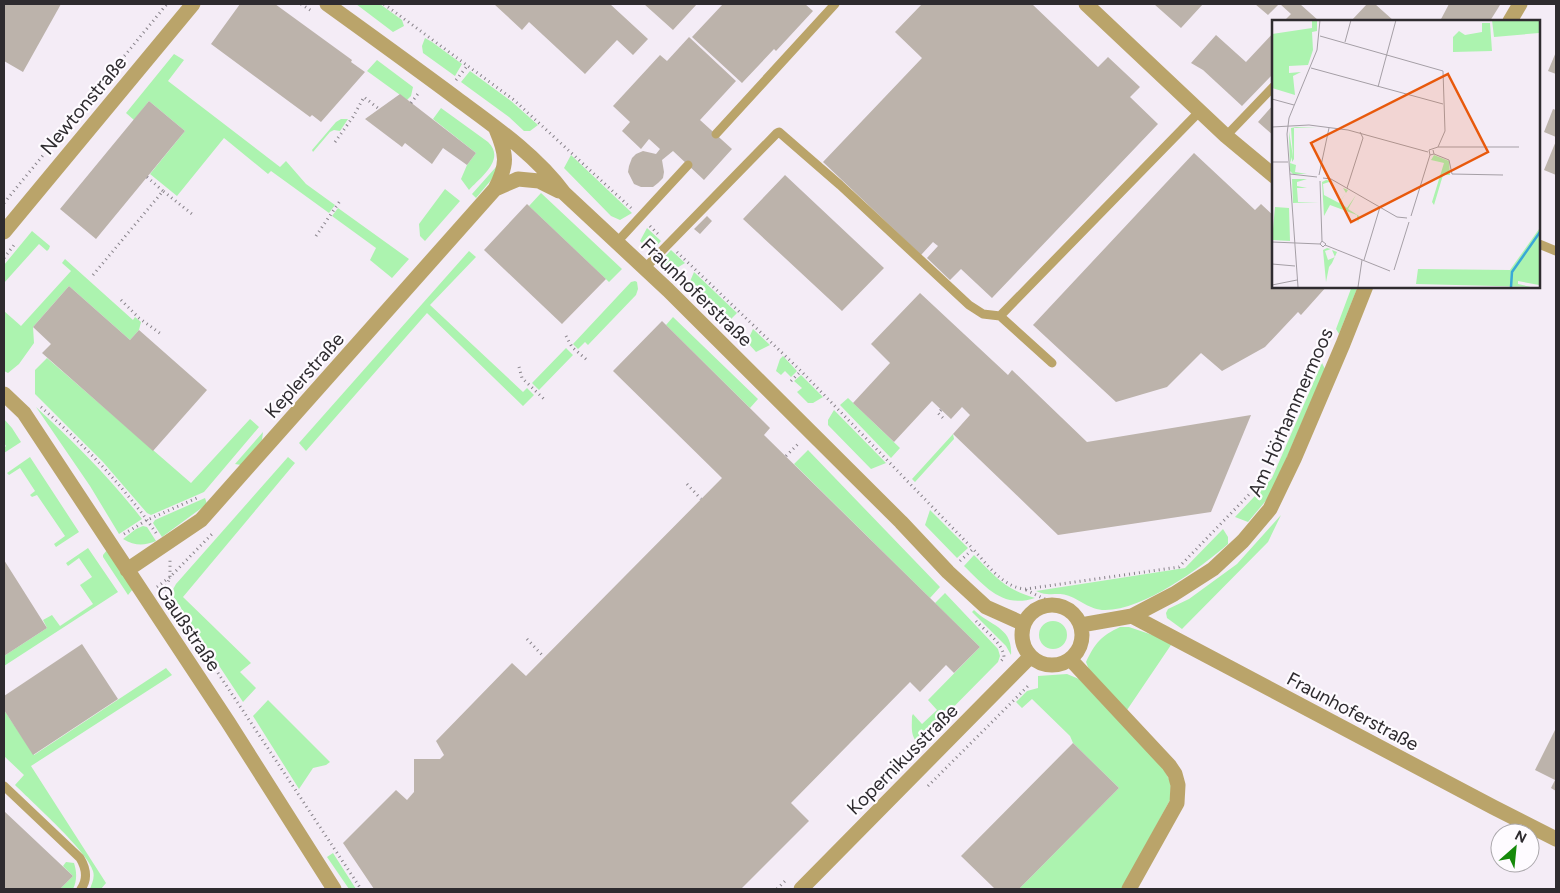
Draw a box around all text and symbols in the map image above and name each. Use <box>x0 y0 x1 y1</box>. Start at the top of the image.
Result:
inset map <box>1272 20 1540 288</box>
street label: Newtonstraße <box>35 51 131 159</box>
street label: Fraunhoferstraße <box>636 233 757 351</box>
street label: Am Hörhammermoos <box>1243 324 1338 500</box>
street label: Keplerstraße <box>260 328 349 423</box>
street label: Gaußstraße <box>151 581 226 676</box>
street label: Fraunhoferstraße <box>1283 667 1423 756</box>
street label: Kopernikusstraße <box>842 699 963 820</box>
north arrow <box>1490 823 1540 873</box>
text: N <box>1512 827 1529 847</box>

